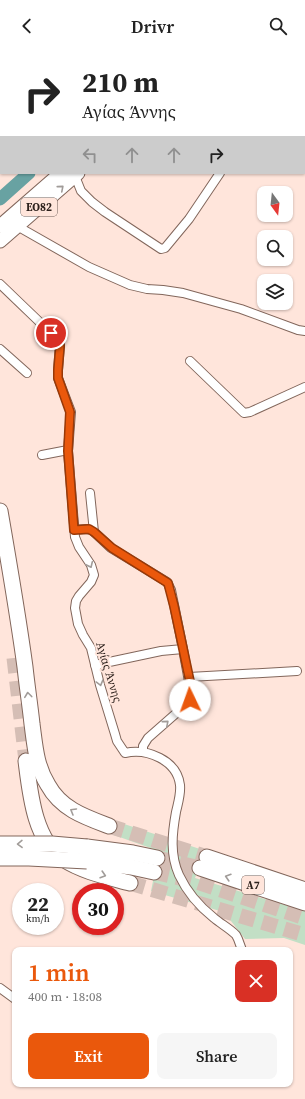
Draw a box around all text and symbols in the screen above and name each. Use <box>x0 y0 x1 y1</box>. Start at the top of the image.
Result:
text: Drivr <box>131 14 174 39</box>
icon: back <box>16 15 38 37</box>
icon: search <box>267 15 289 37</box>
text: 210 m <box>82 63 159 101</box>
icon: right <box>16 68 68 120</box>
text: Αγίας Άννης <box>82 99 176 124</box>
icon: left <box>79 144 101 166</box>
icon: ahead <box>121 144 143 166</box>
icon: ahead <box>163 144 185 166</box>
icon: right <box>205 144 227 166</box>
one-way arrow <box>56 185 64 192</box>
north arrow <box>257 186 293 222</box>
map controls <box>257 186 293 310</box>
road number: ΕΟ82 <box>21 198 57 216</box>
button: search <box>257 230 293 266</box>
button: layers <box>257 274 293 310</box>
pin <box>34 316 68 350</box>
icon: arrive <box>40 322 62 344</box>
one-way arrow <box>85 560 93 568</box>
street label: Αγίας Άννης <box>92 640 126 705</box>
one-way arrow <box>95 679 104 686</box>
position arrow <box>169 679 211 721</box>
one-way arrow <box>24 692 33 698</box>
one-way arrow <box>161 720 168 727</box>
one-way arrow <box>70 808 77 815</box>
one-way arrow <box>17 840 23 848</box>
one-way arrow <box>99 870 106 879</box>
one-way arrow <box>225 873 232 882</box>
road number: Α7 <box>242 876 264 894</box>
speed limit sign: 30 <box>72 883 124 935</box>
text: 22 <box>27 890 49 918</box>
text: km/h <box>26 912 50 925</box>
text: 1 min <box>28 956 90 989</box>
button: close <box>235 960 277 1002</box>
text: 400 m · 18:08 <box>28 988 102 1005</box>
button: Exit <box>28 1033 149 1079</box>
button: Share <box>157 1033 277 1079</box>

